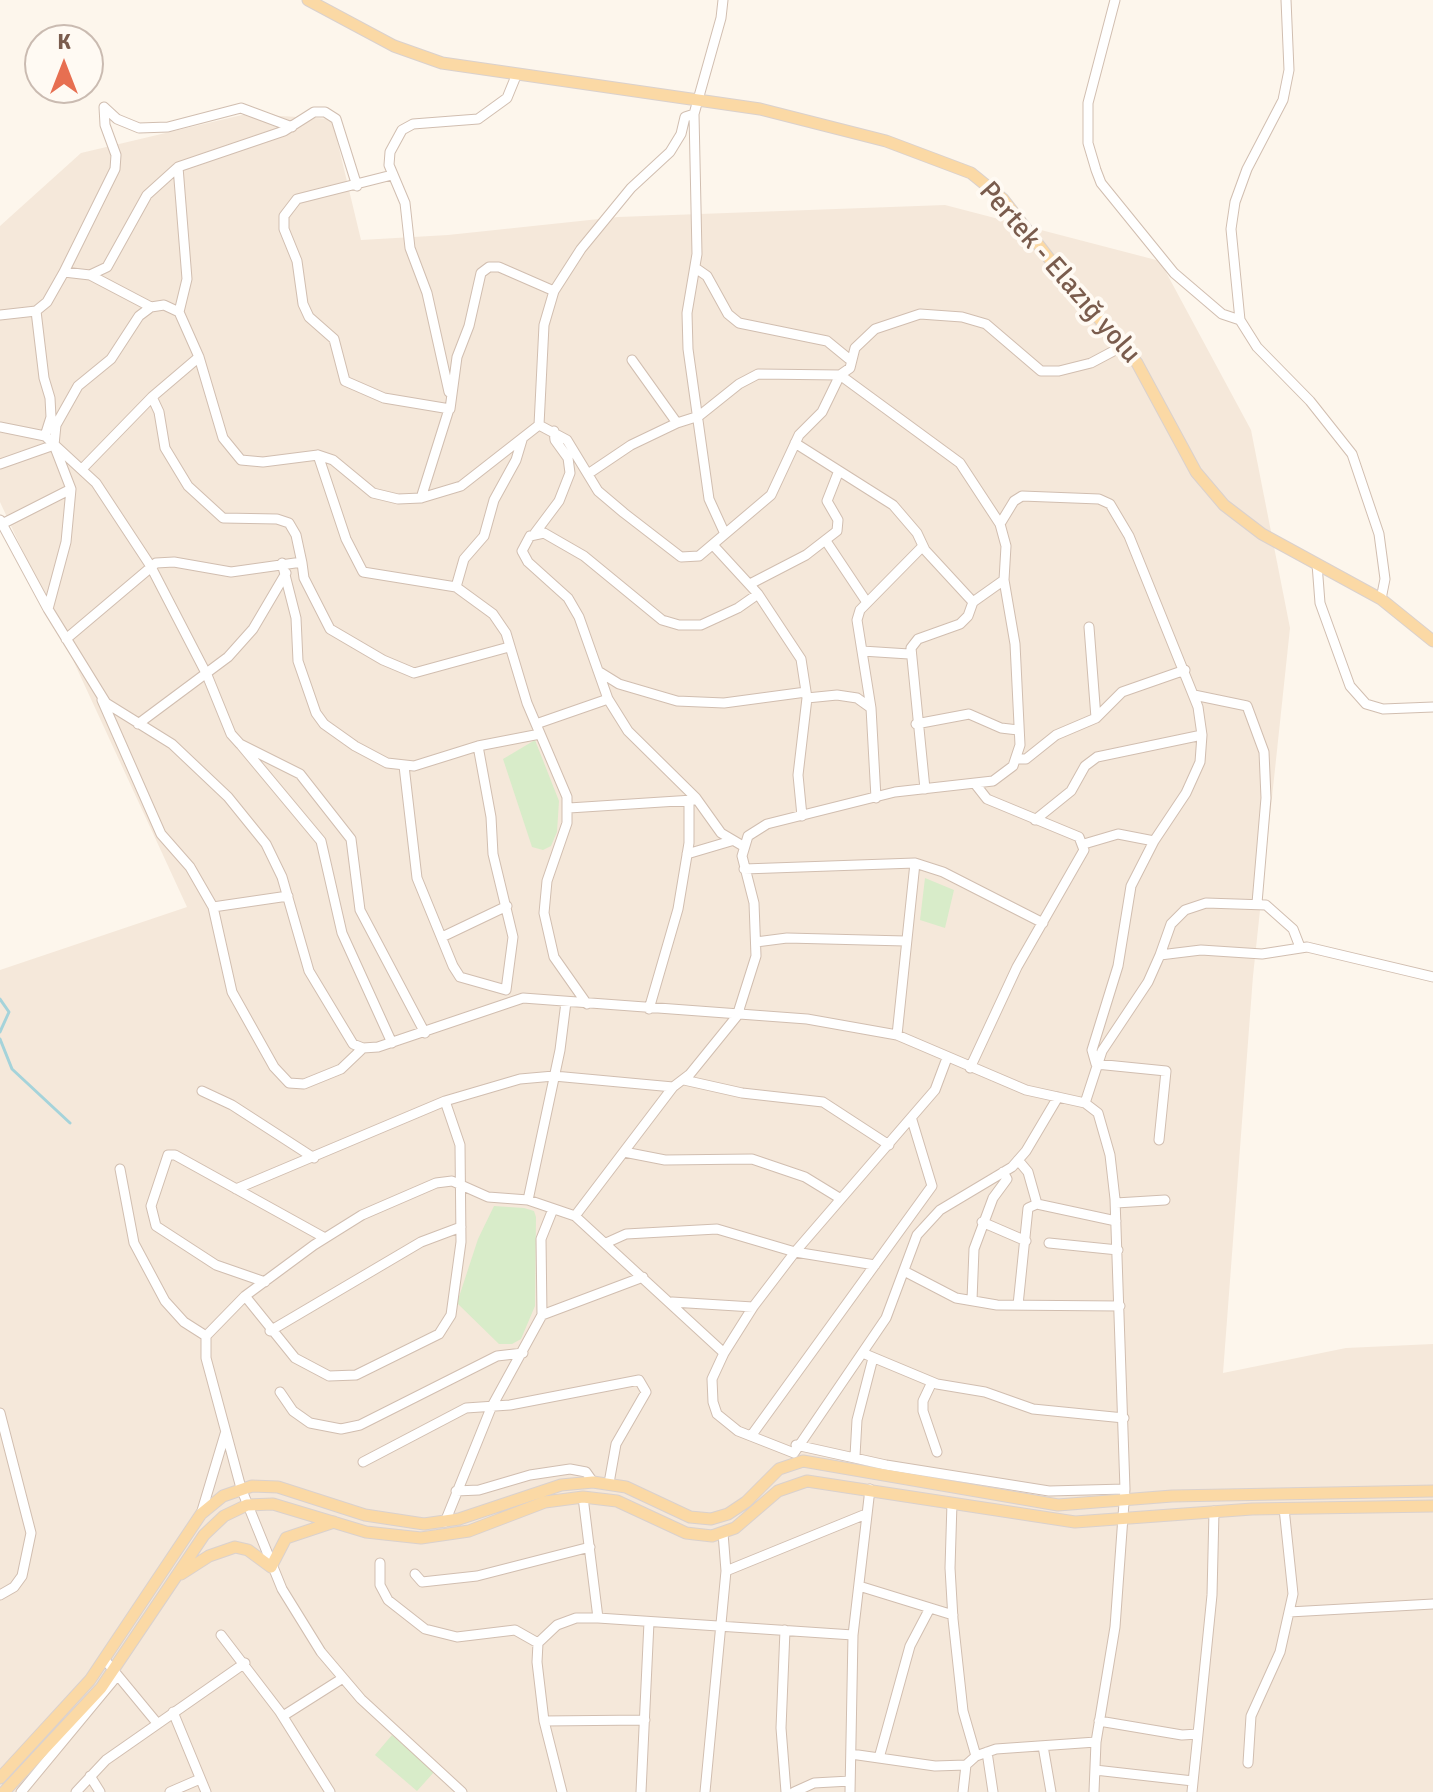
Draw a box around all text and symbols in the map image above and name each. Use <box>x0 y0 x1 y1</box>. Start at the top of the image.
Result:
north arrow <box>24 24 104 104</box>
text: K <box>57 28 71 55</box>
street label: Pertek - Elazığ yolu <box>971 175 1147 371</box>

